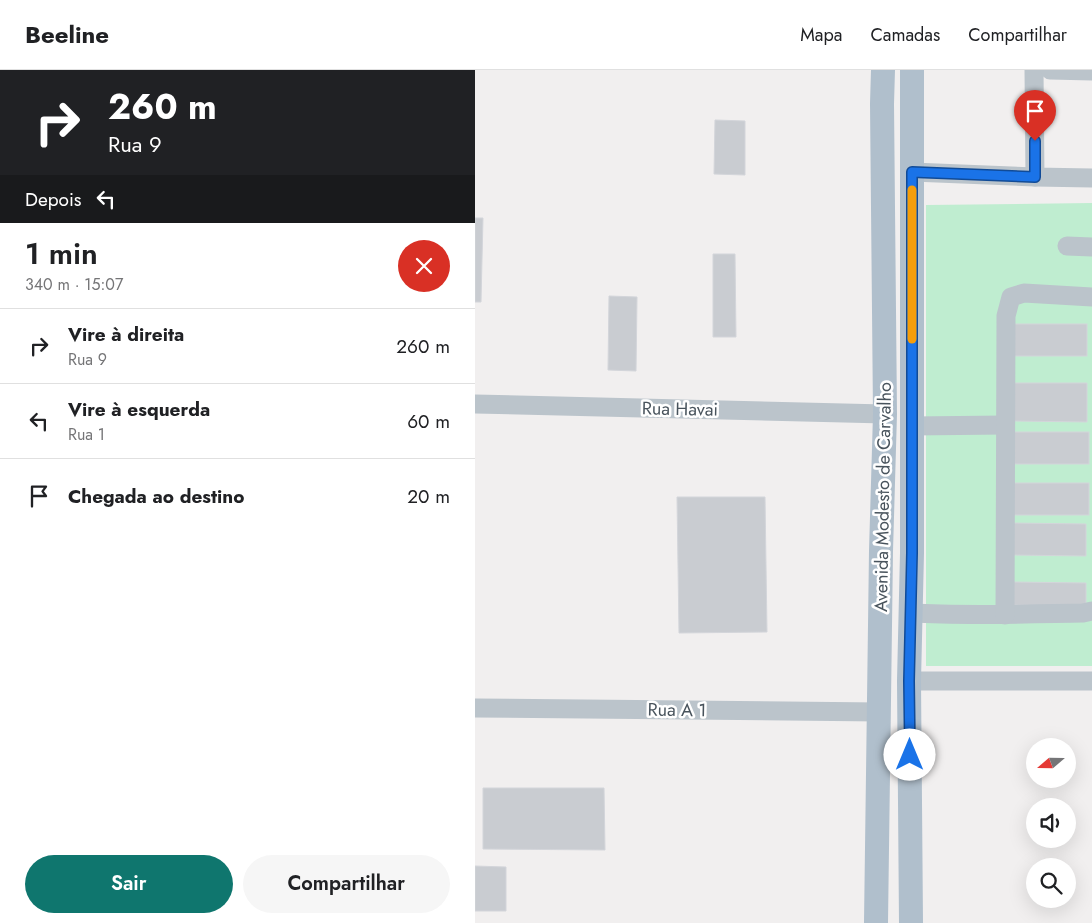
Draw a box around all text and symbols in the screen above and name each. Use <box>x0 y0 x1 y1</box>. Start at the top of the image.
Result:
text: Beeline <box>25 17 109 52</box>
text: Mapa <box>800 22 842 48</box>
text: Camadas <box>870 22 940 48</box>
text: Compartilhar <box>968 22 1067 48</box>
text: 260 m <box>108 82 217 132</box>
icon: right <box>25 90 90 155</box>
pin <box>1014 90 1056 141</box>
icon: arrive <box>1021 97 1049 125</box>
text: Rua 9 <box>108 128 162 160</box>
icon: left <box>92 185 120 213</box>
text: Depois <box>25 186 82 213</box>
text: 1 min <box>25 232 98 275</box>
button: close <box>398 240 450 292</box>
text: 340 m · 15:07 <box>25 273 123 296</box>
text: Vire à direita <box>68 321 184 348</box>
icon: right <box>25 332 53 360</box>
text: 260 m <box>396 333 450 360</box>
text: Rua 9 <box>68 348 107 371</box>
street label: Avenida Modesto de Carvalho <box>868 382 898 612</box>
street label: Rua Havai <box>642 395 718 423</box>
text: Vire à esquerda <box>68 396 210 423</box>
icon: left <box>25 407 53 435</box>
text: 60 m <box>407 408 450 435</box>
text: Rua 1 <box>68 423 105 446</box>
icon: arrive <box>25 482 53 510</box>
text: Chegada ao destino <box>68 483 244 510</box>
text: 20 m <box>407 483 450 510</box>
street label: Rua A 1 <box>647 696 707 724</box>
position arrow <box>883 728 935 780</box>
north arrow <box>1026 738 1076 788</box>
map controls <box>1026 738 1076 908</box>
button: sound <box>1026 798 1076 848</box>
button: Sair <box>25 855 233 913</box>
button: Compartilhar <box>243 855 450 913</box>
button: search <box>1026 858 1076 908</box>

